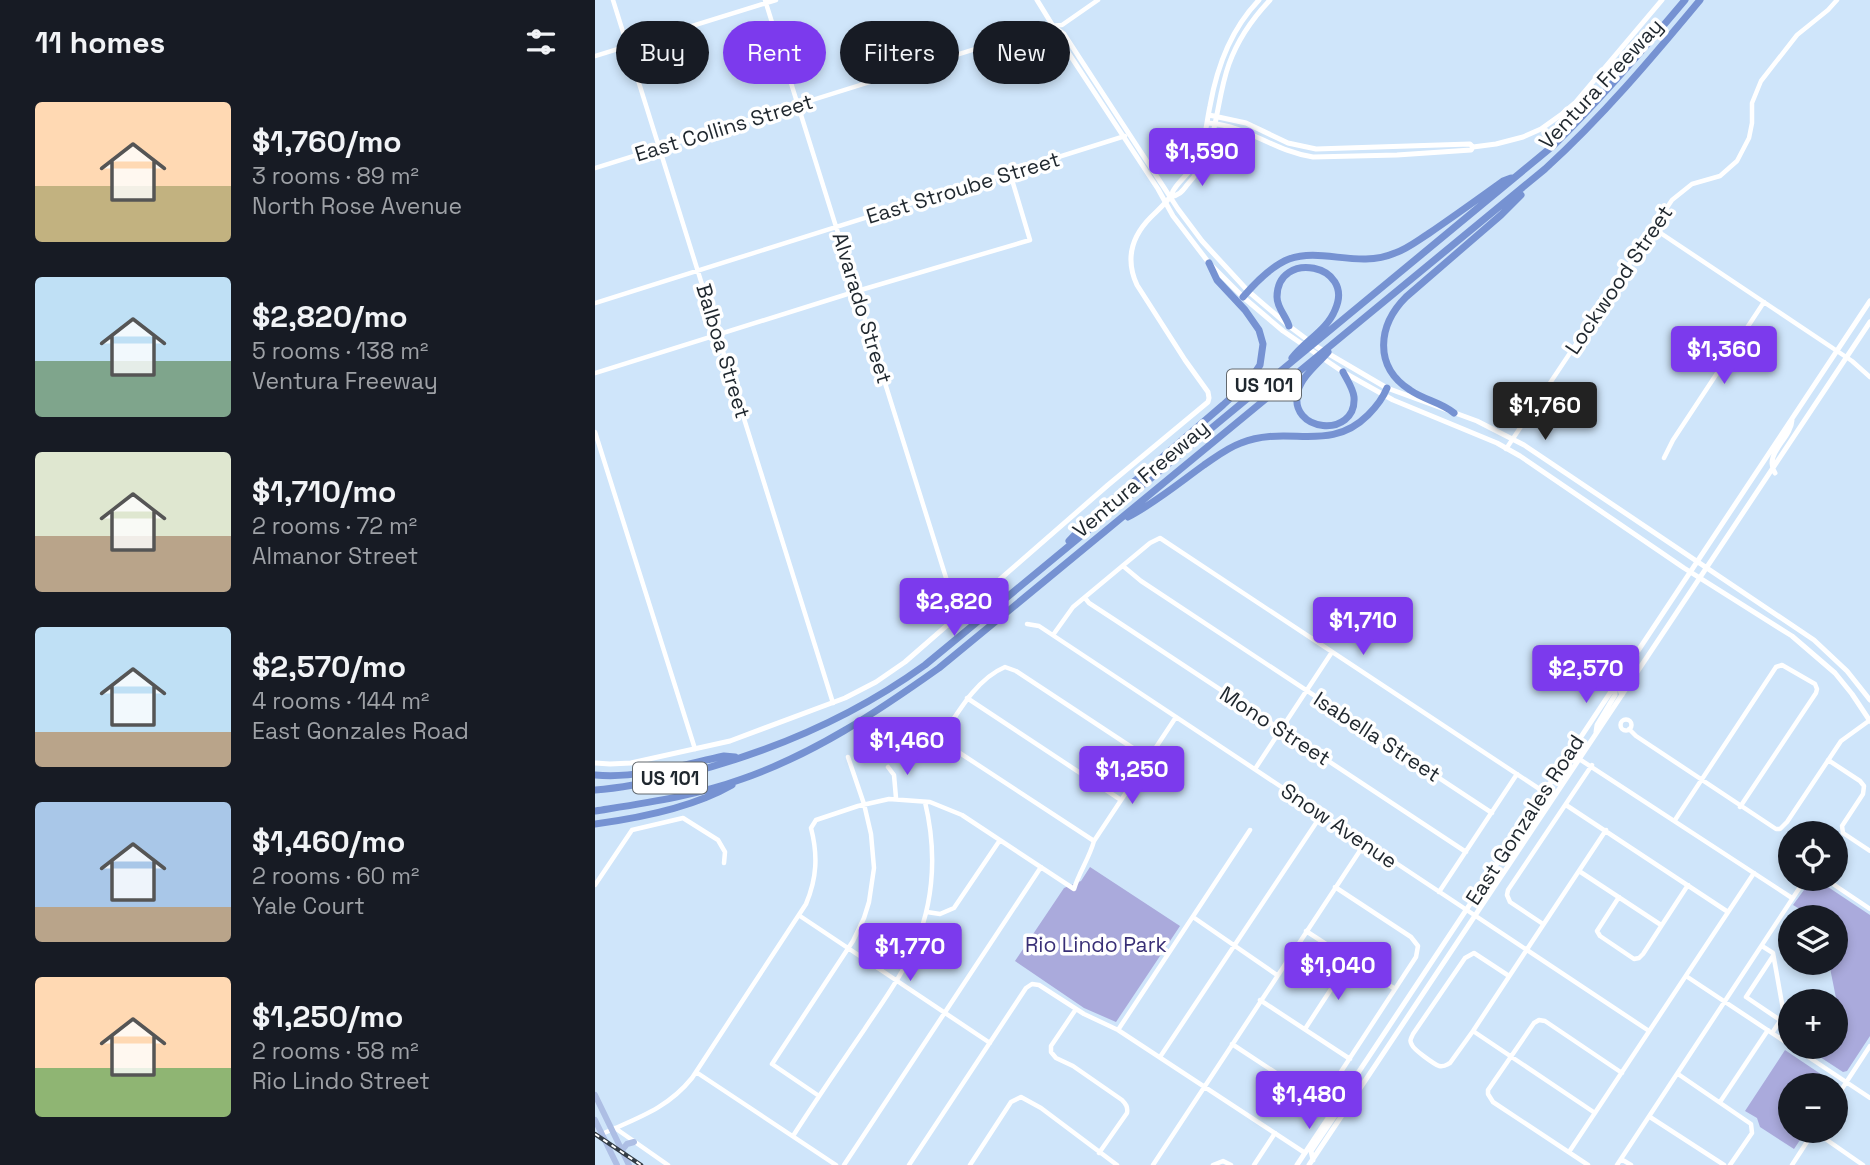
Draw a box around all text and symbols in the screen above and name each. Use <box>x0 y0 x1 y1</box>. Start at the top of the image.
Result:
street label: Ventura Freeway <box>1533 12 1668 155</box>
chip: Buy <box>616 21 709 84</box>
chip: Rent <box>723 21 826 84</box>
chip: Filters <box>840 21 959 84</box>
chip: New <box>973 21 1070 84</box>
text: 11 homes <box>35 23 165 62</box>
icon: filters <box>522 23 560 61</box>
street label: East Collins Street <box>631 88 816 167</box>
text: $1,760/mo <box>252 122 402 161</box>
pin: $1,590 <box>1145 128 1259 188</box>
icon: home <box>91 130 175 214</box>
text: $1,590 <box>1165 136 1239 166</box>
street label: East Stroube Street <box>863 145 1063 230</box>
text: 3 rooms · 89 m² <box>252 161 419 191</box>
text: North Rose Avenue <box>252 191 462 221</box>
street label: Lockwood Street <box>1559 200 1678 359</box>
street label: Alvarado Street <box>827 229 898 387</box>
street label: Balboa Street <box>690 280 757 421</box>
text: $2,820/mo <box>252 297 408 336</box>
icon: home <box>91 305 175 389</box>
pin: $1,360 <box>1667 326 1781 386</box>
text: $1,360 <box>1687 334 1761 364</box>
text: 5 rooms · 138 m² <box>252 336 428 366</box>
text: Ventura Freeway <box>252 366 438 396</box>
road number: US 101 <box>1227 370 1301 400</box>
pin: $1,760 <box>1488 382 1602 442</box>
text: $1,760 <box>1509 390 1581 420</box>
street label: Ventura Freeway <box>1067 414 1214 543</box>
text: $1,710/mo <box>252 472 396 511</box>
icon: home <box>91 480 175 564</box>
text: 2 rooms · 72 m² <box>252 511 417 541</box>
text: Almanor Street <box>252 541 418 571</box>
pin: $2,820 <box>897 578 1011 638</box>
text: $2,820 <box>916 586 992 616</box>
pin: $1,710 <box>1306 598 1420 657</box>
text: $1,710 <box>1329 605 1397 635</box>
pin: $2,570 <box>1529 646 1643 705</box>
text: $2,570/mo <box>252 647 406 686</box>
text: $2,570 <box>1548 653 1624 683</box>
icon: home <box>91 655 175 739</box>
street label: Mono Street <box>1215 680 1336 771</box>
street label: Isabella Street <box>1309 685 1446 788</box>
text: 4 rooms · 144 m² <box>252 686 429 716</box>
text: East Gonzales Road <box>252 716 469 746</box>
pin: $1,460 <box>850 718 964 777</box>
text: $1,460 <box>870 725 944 755</box>
street label: East Gonzales Road <box>1459 729 1590 910</box>
pin: $1,250 <box>1075 746 1189 806</box>
text: $1,250 <box>1095 754 1169 784</box>
road number: US 101 <box>633 762 707 793</box>
street label: Snow Avenue <box>1276 777 1403 874</box>
map controls <box>1778 821 1848 1143</box>
button: locate <box>1778 821 1848 891</box>
text: $1,460/mo <box>252 822 405 861</box>
icon: home <box>91 830 175 914</box>
text: 2 rooms · 60 m² <box>252 861 419 891</box>
text: Yale Court <box>252 891 365 921</box>
button: layers <box>1778 905 1848 975</box>
pin: $1,770 <box>853 923 967 983</box>
text: $1,770 <box>875 931 945 961</box>
park label: Rio Lindo Park <box>1025 931 1167 958</box>
pin: $1,040 <box>1281 942 1395 1002</box>
text: $1,040 <box>1300 950 1376 980</box>
button: + <box>1778 989 1848 1059</box>
text: $1,250/mo <box>252 997 403 1036</box>
icon: home <box>91 1005 175 1089</box>
text: 2 rooms · 58 m² <box>252 1036 419 1066</box>
text: Rio Lindo Street <box>252 1066 430 1096</box>
pin: $1,480 <box>1252 1072 1366 1131</box>
button: − <box>1778 1073 1848 1143</box>
text: $1,480 <box>1272 1079 1346 1109</box>

